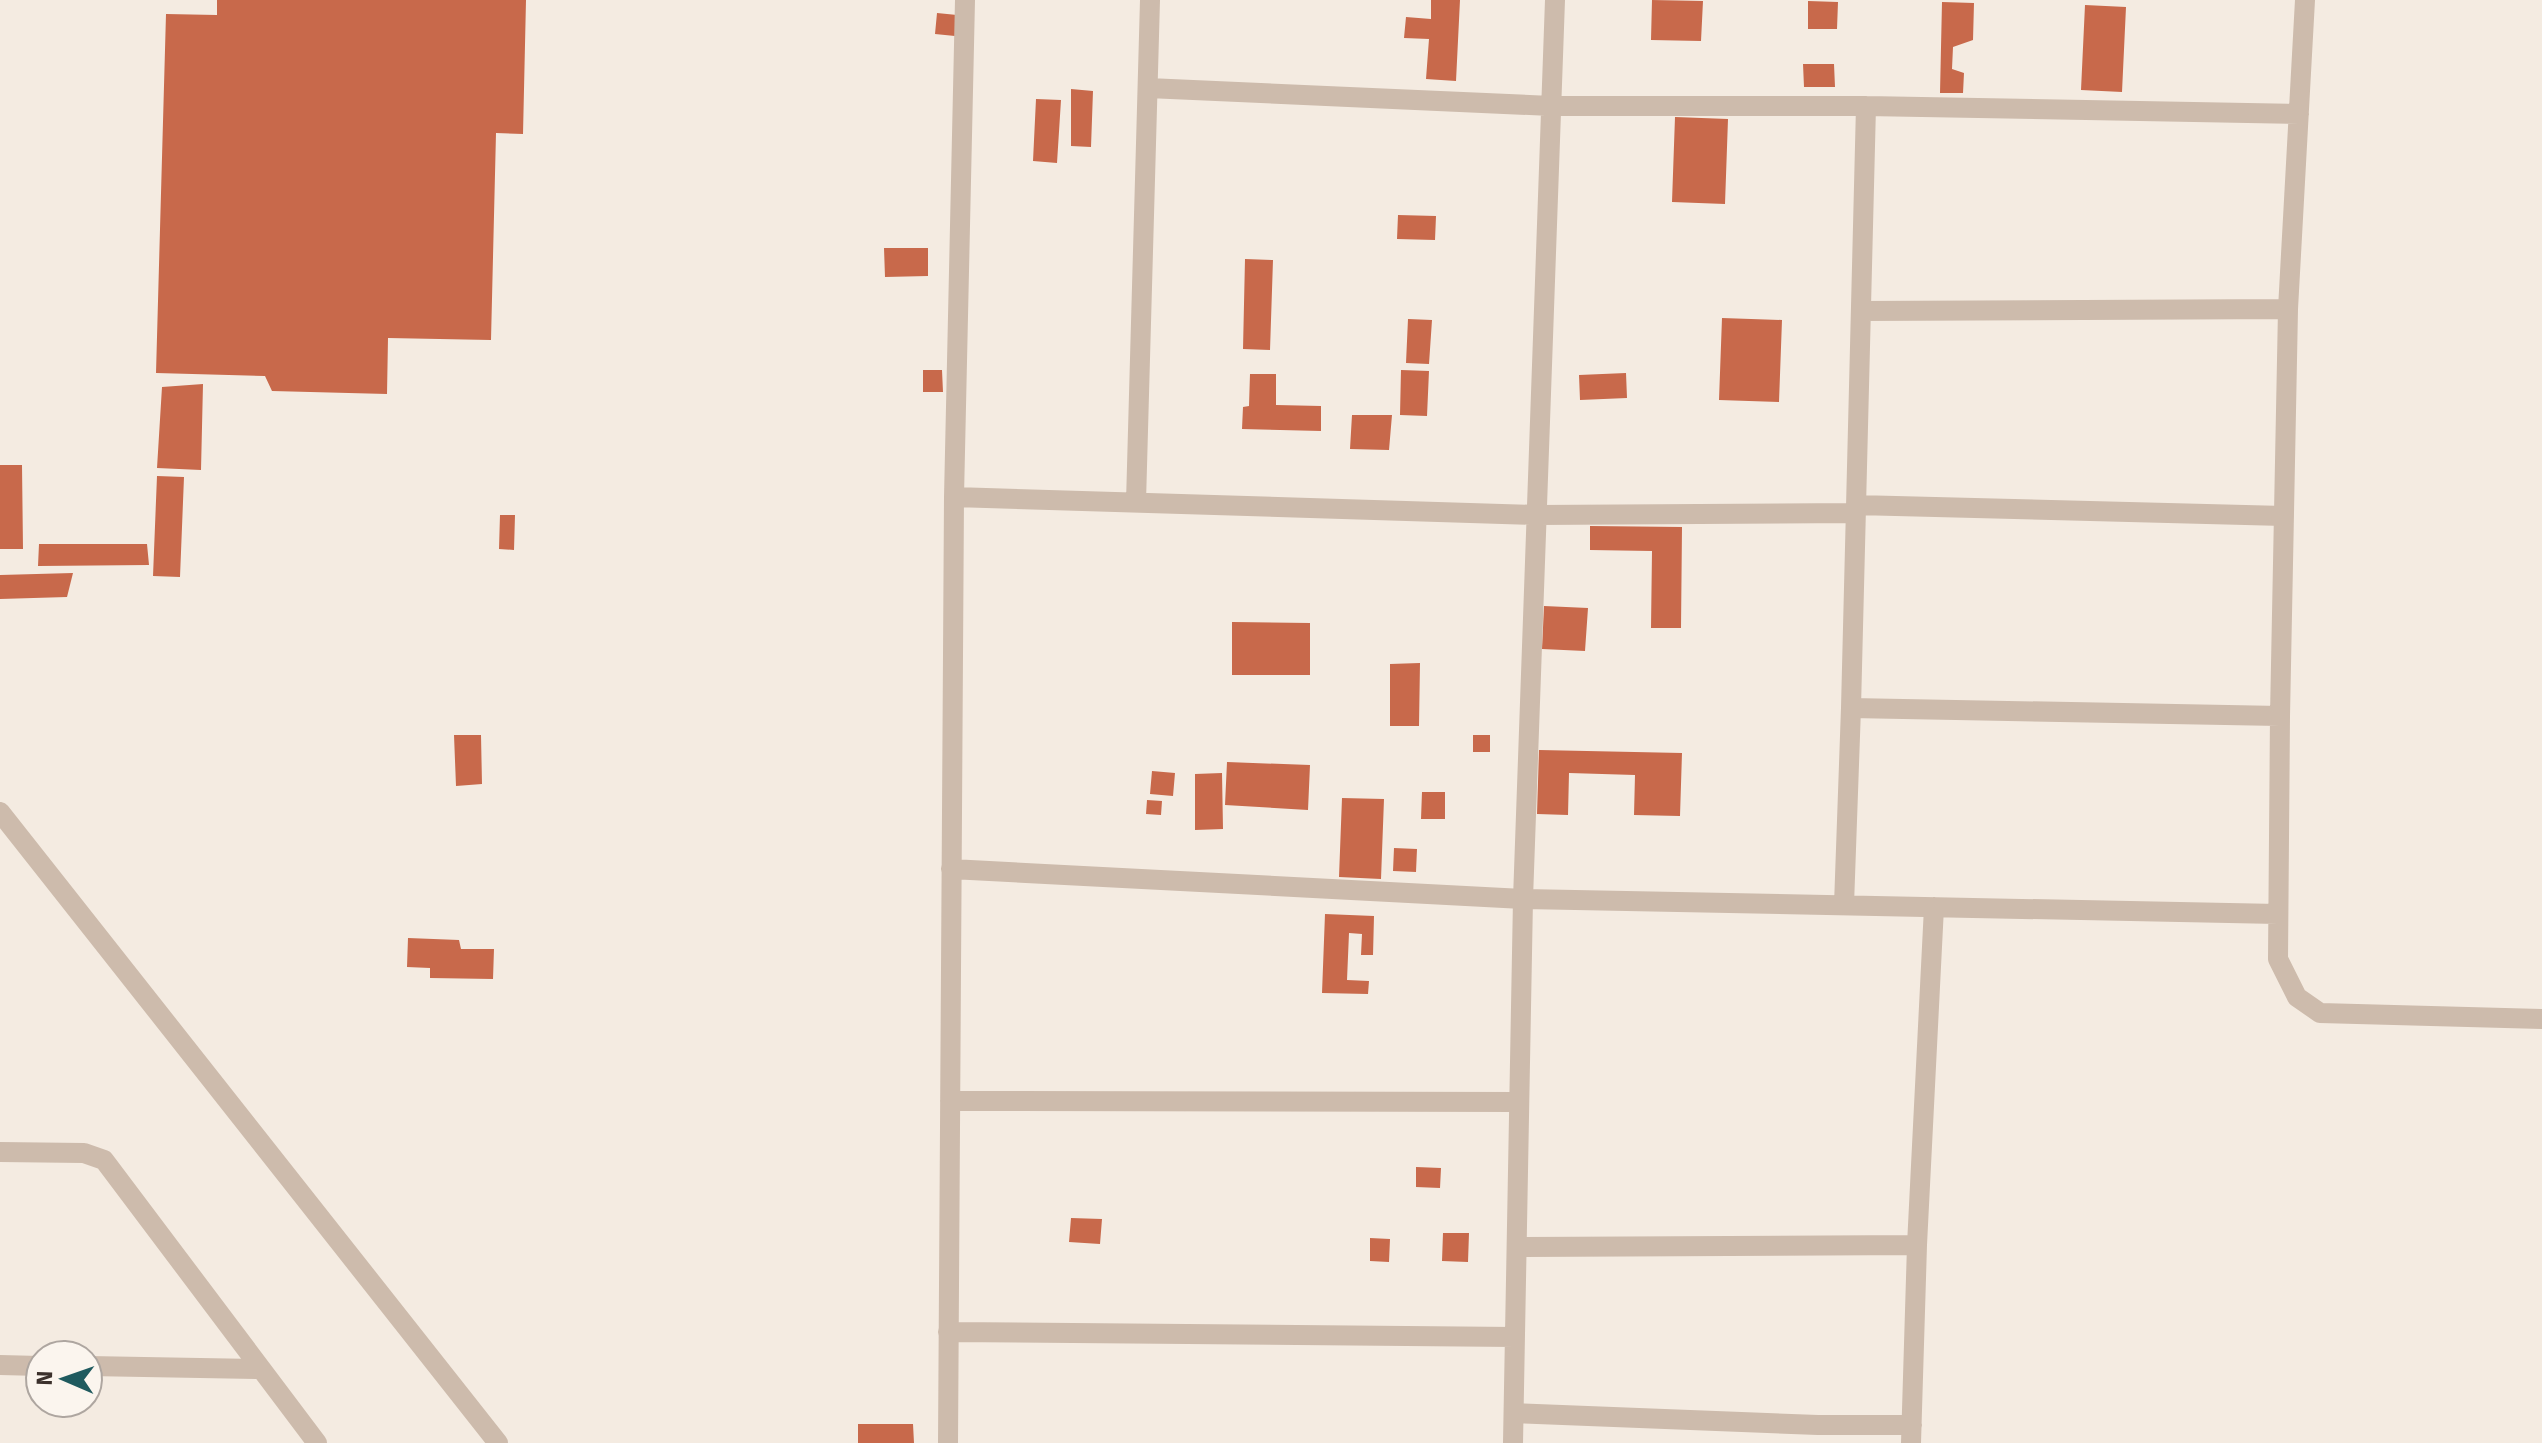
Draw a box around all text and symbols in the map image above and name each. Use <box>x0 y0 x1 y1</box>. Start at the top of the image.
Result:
north arrow <box>24 1339 104 1419</box>
text: N <box>31 1371 58 1386</box>

